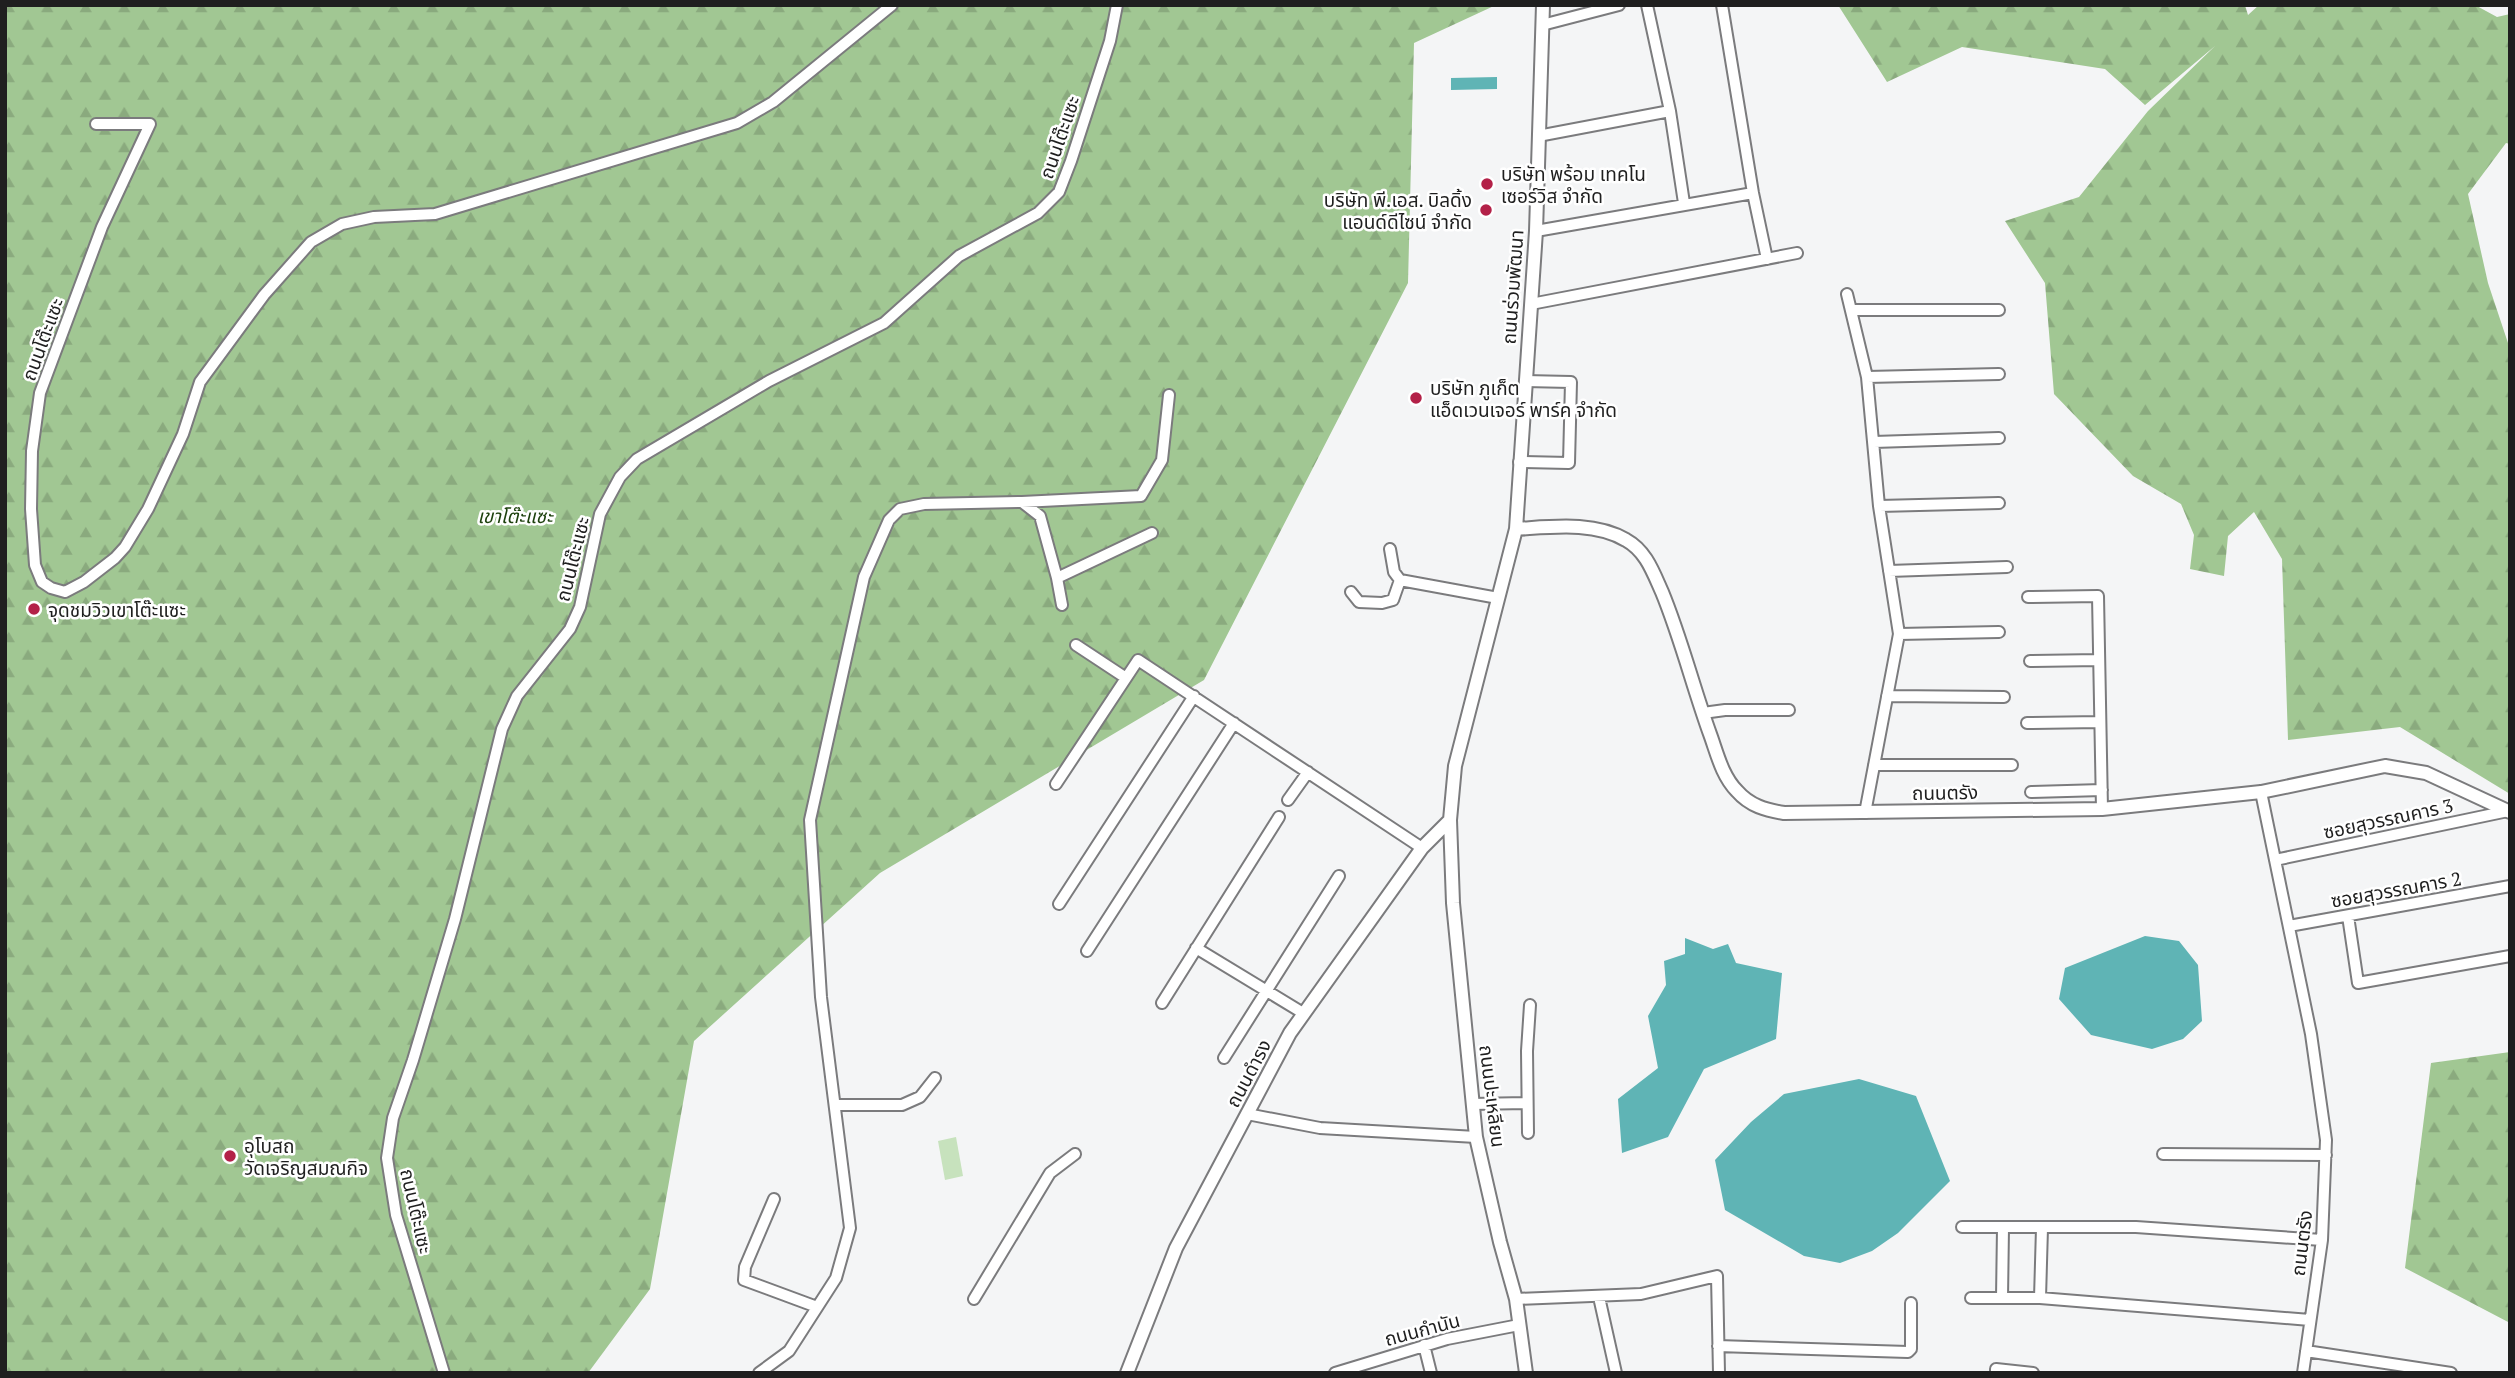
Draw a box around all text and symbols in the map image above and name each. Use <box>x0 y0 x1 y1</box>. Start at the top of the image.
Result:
street label: ถนนโต๊ะแซะ <box>1033 92 1085 182</box>
place label: บริษัท พร้อม เทคโน เซอร์วิส จำกัด <box>1501 161 1646 208</box>
marker: บริษัท พร้อม เทคโน เซอร์วิส จำกัด <box>1479 176 1495 192</box>
place label: บริษัท พี.เอส. บิลดิ้ง แอนด์ดีไซน์ จำกัด <box>1324 187 1472 234</box>
marker: บริษัท พี.เอส. บิลดิ้ง แอนด์ดีไซน์ จำกัด <box>1478 202 1494 218</box>
street label: ถนนร่วมพัฒนา <box>1496 229 1528 345</box>
street label: ถนนโต๊ะแซะ <box>15 294 69 384</box>
place label: บริษัท ภูเก็ต แอ็ดเวนเจอร์ พาร์ค จำกัด <box>1430 375 1617 422</box>
marker: บริษัท ภูเก็ต แอ็ดเวนเจอร์ พาร์ค จำกัด <box>1408 390 1424 406</box>
park label: เขาโต๊ะแซะ <box>477 503 554 528</box>
street label: ถนนโต๊ะแซะ <box>549 514 595 604</box>
place label: จุดชมวิวเขาโต๊ะแซะ <box>48 597 186 622</box>
marker: จุดชมวิวเขาโต๊ะแซะ <box>26 601 42 617</box>
street label: ถนนตรัง <box>1912 779 1978 805</box>
street label: ซอยสุวรรณคาร 3 <box>2321 792 2455 844</box>
street label: ซอยสุวรรณคาร 2 <box>2329 865 2463 913</box>
street label: ถนนดำรง <box>1220 1035 1276 1111</box>
street label: ถนนปะเหลียน <box>1474 1043 1512 1149</box>
place label: อุโบสถ วัดเจริญสมณกิจ <box>244 1133 368 1180</box>
marker: อุโบสถ วัดเจริญสมณกิจ <box>222 1148 238 1164</box>
street label: ถนนโต๊ะแซะ <box>395 1166 439 1256</box>
street label: ถนนตรัง <box>2285 1209 2317 1277</box>
street label: ถนนกำนัน <box>1382 1307 1462 1351</box>

